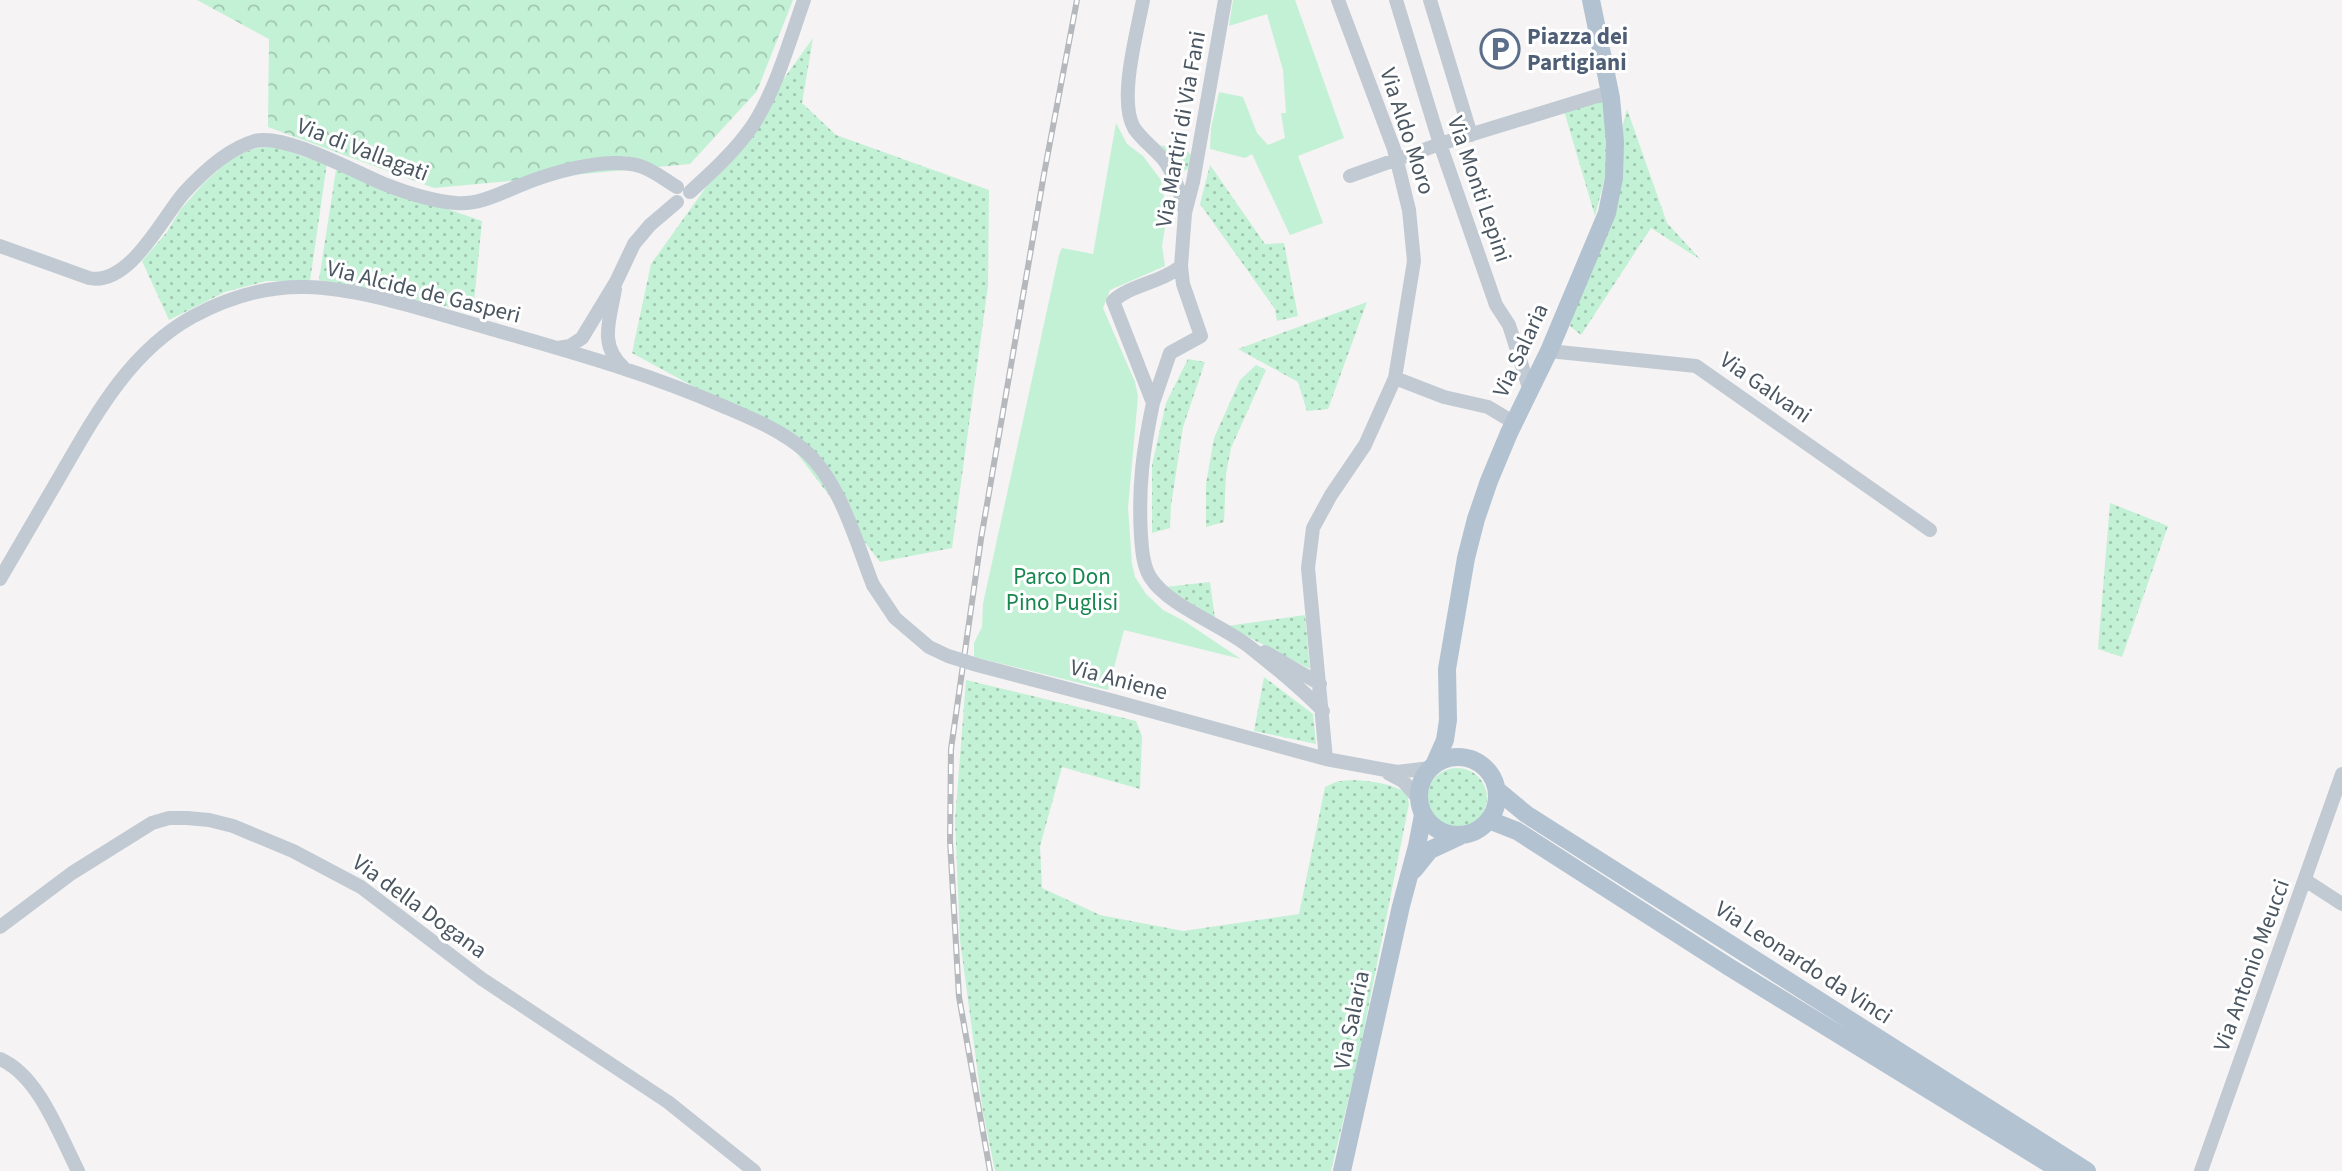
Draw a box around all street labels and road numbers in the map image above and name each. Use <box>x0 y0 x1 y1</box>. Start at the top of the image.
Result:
street label: Via Martiri di Via Fani <box>1147 28 1214 230</box>
street label: Via Aldo Moro <box>1372 64 1444 199</box>
street label: Via di Vallagati <box>292 109 434 190</box>
street label: Via Monti Lepini <box>1439 112 1520 267</box>
street label: Via Alcide de Gasperi <box>323 251 524 332</box>
street label: Via Salaria <box>1484 298 1557 403</box>
street label: Via Galvani <box>1713 344 1818 431</box>
street label: Via Aniene <box>1066 651 1171 708</box>
street label: Via della Dogana <box>346 846 494 967</box>
street label: Via Antonio Meucci <box>2205 875 2298 1056</box>
street label: Via Leonardo da Vinci <box>1709 893 1899 1032</box>
street label: Via Salaria <box>1325 968 1378 1073</box>

